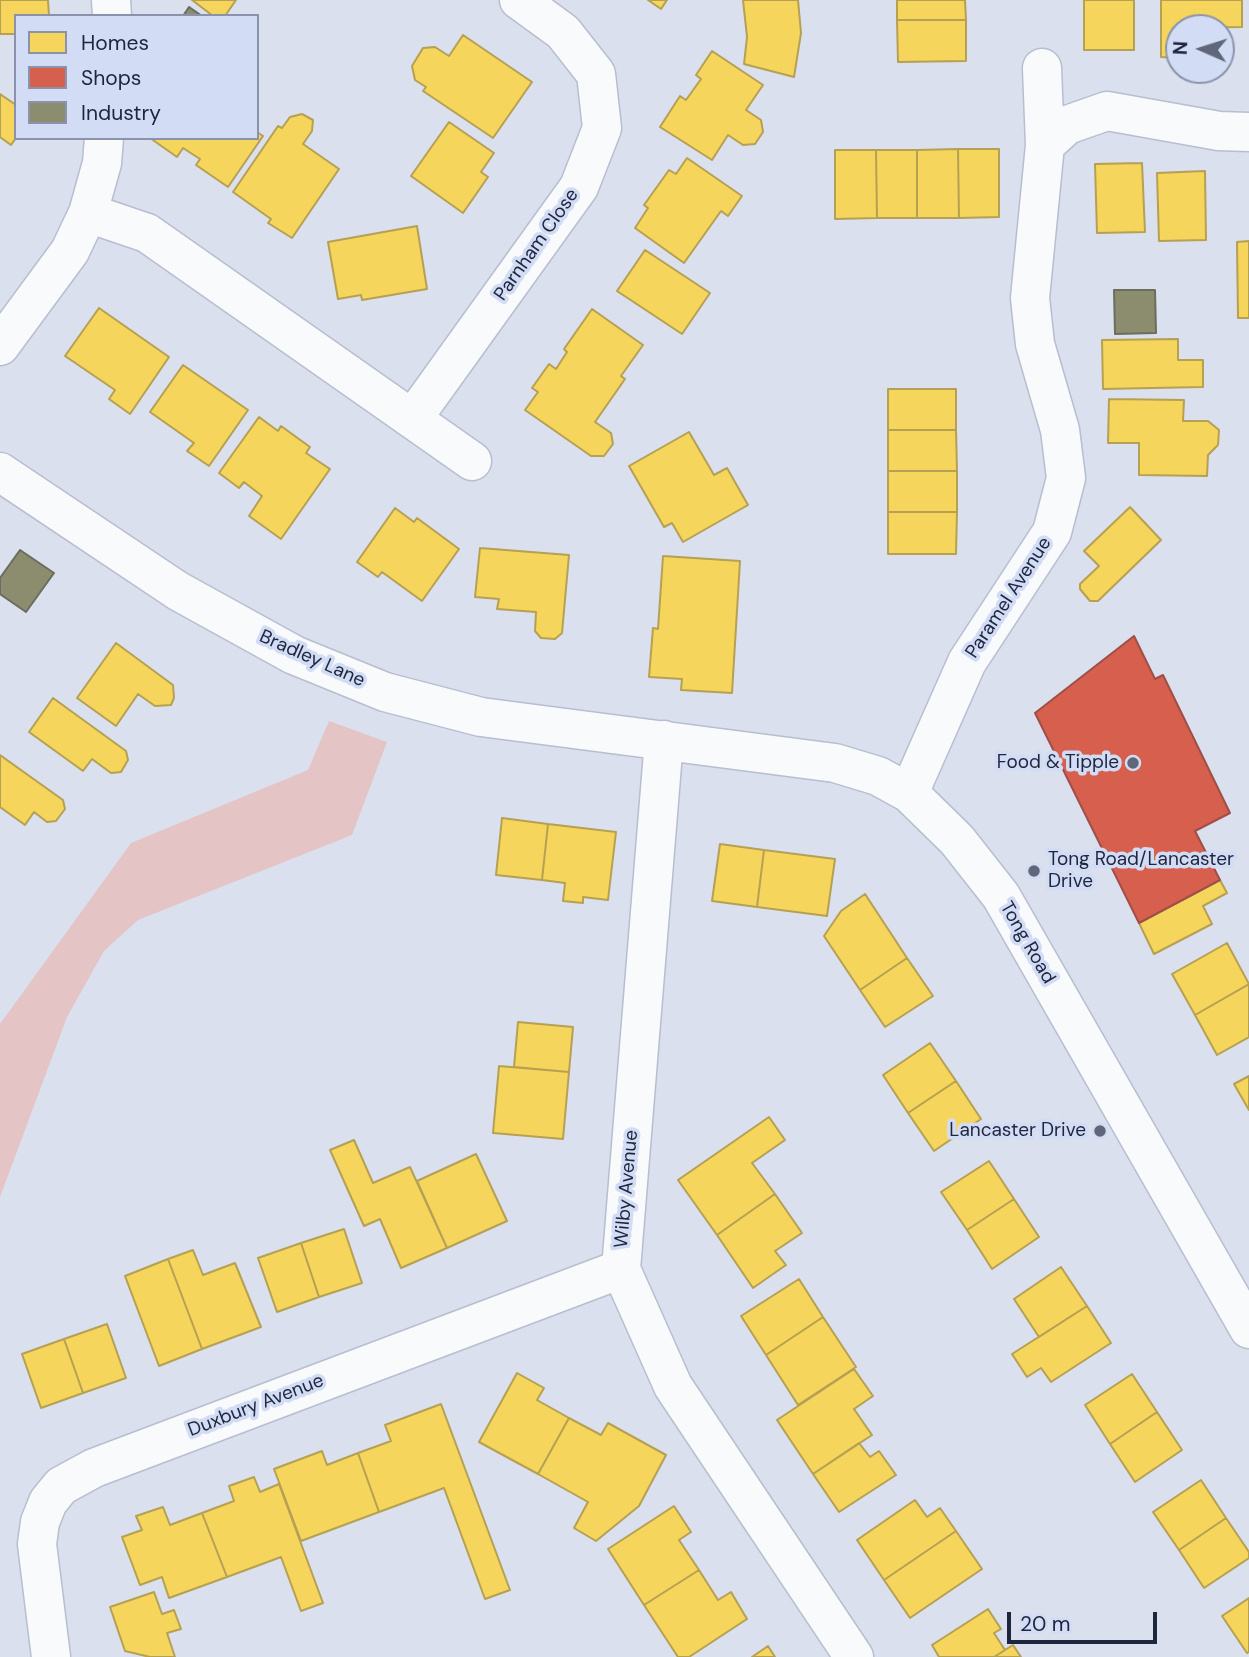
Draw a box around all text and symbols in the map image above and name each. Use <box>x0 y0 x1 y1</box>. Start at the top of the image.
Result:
legend <box>14 14 259 140</box>
north arrow <box>1165 14 1235 84</box>
text: Homes <box>81 29 149 57</box>
text: N <box>1168 40 1193 56</box>
text: Shops <box>81 64 141 92</box>
text: Industry <box>81 99 161 127</box>
street label: Parnham Close <box>490 185 584 305</box>
street label: Paramel Avenue <box>961 533 1057 663</box>
street label: Bradley Lane <box>256 626 368 692</box>
place label: Food & Tipple <box>997 752 1119 774</box>
marker: Food & Tipple <box>1125 755 1141 771</box>
place label: Tong Road/Lancaster Drive <box>1048 849 1234 893</box>
marker: Tong Road/Lancaster Drive <box>1026 863 1042 879</box>
street label: Tong Road <box>994 898 1060 988</box>
place label: Lancaster Drive <box>949 1120 1086 1142</box>
marker: Lancaster Drive <box>1092 1123 1108 1139</box>
street label: Wilby Avenue <box>610 1129 644 1249</box>
street label: Duxbury Avenue <box>185 1370 327 1442</box>
scale bar <box>1011 1598 1162 1642</box>
text: 20 m <box>1020 1610 1071 1638</box>

